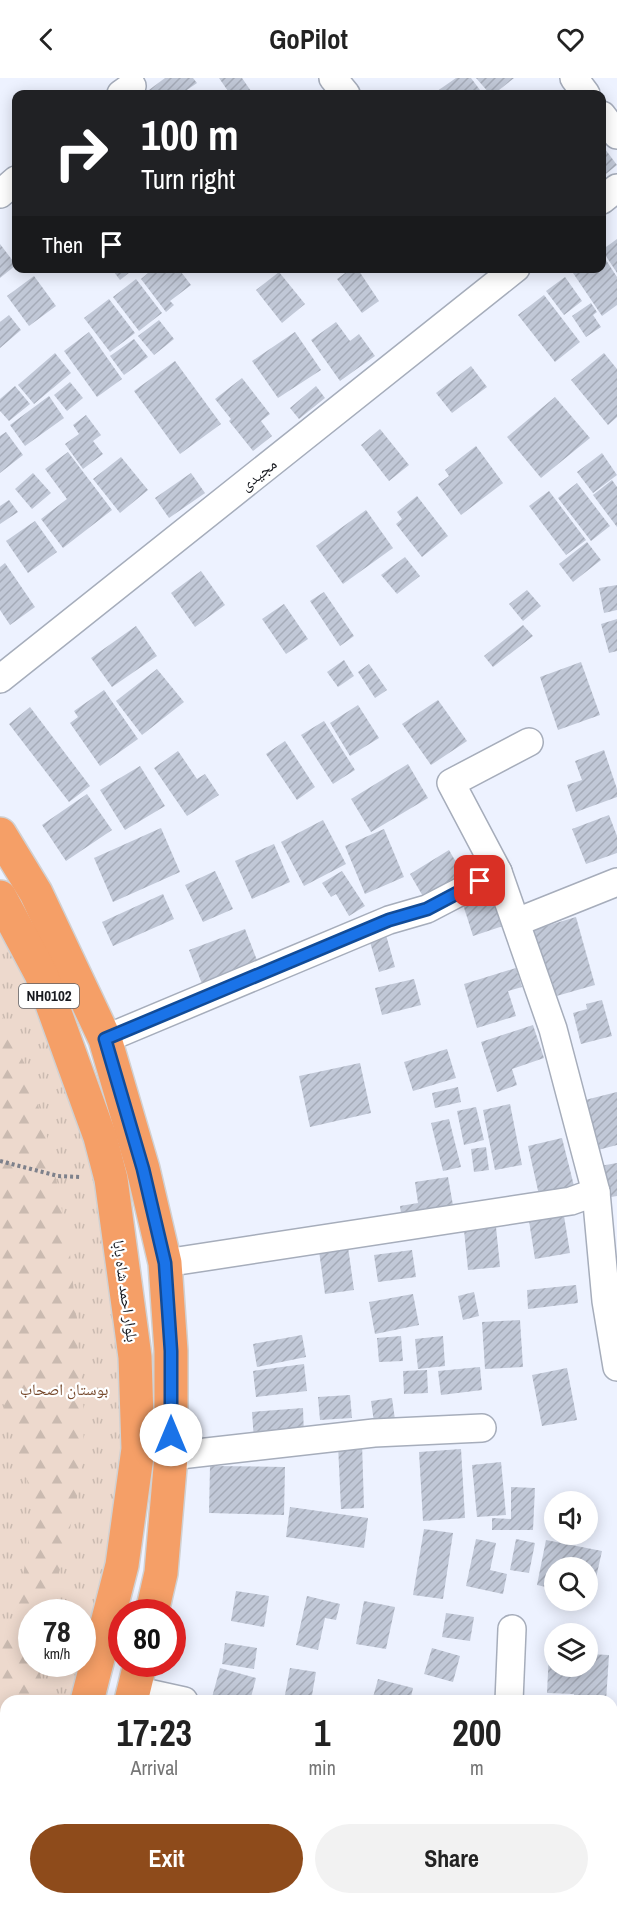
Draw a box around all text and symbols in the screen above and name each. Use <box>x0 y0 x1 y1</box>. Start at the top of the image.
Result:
text: GoPilot <box>269 21 348 57</box>
icon: back <box>30 23 63 56</box>
icon: heart <box>554 23 587 56</box>
text: 100 m <box>141 107 239 163</box>
icon: right <box>42 114 120 192</box>
text: Turn right <box>141 161 235 197</box>
icon: arrive <box>95 228 128 261</box>
text: Then <box>42 230 83 260</box>
street label: مجیدی <box>235 453 281 495</box>
pin <box>454 855 505 906</box>
icon: arrive <box>463 864 496 897</box>
road number: NH0102 <box>19 984 79 1008</box>
street label: بلوار احمد شاه بابا <box>108 1239 144 1343</box>
park label: بوستان اصحاب <box>20 1378 108 1400</box>
position arrow <box>139 1403 203 1467</box>
map controls <box>544 1491 598 1677</box>
button: sound <box>544 1491 598 1545</box>
button: search <box>544 1557 598 1611</box>
speed limit sign: 80 <box>108 1599 186 1677</box>
text: 78 <box>43 1611 71 1651</box>
button: layers <box>544 1623 598 1677</box>
text: km/h <box>44 1643 70 1664</box>
text: 17:23 <box>116 1709 192 1757</box>
text: 1 <box>314 1709 330 1757</box>
text: 200 <box>452 1709 502 1757</box>
text: Arrival <box>131 1754 178 1781</box>
text: min <box>308 1754 336 1781</box>
text: m <box>470 1754 484 1781</box>
button: Exit <box>30 1824 303 1893</box>
button: Share <box>315 1824 588 1893</box>

